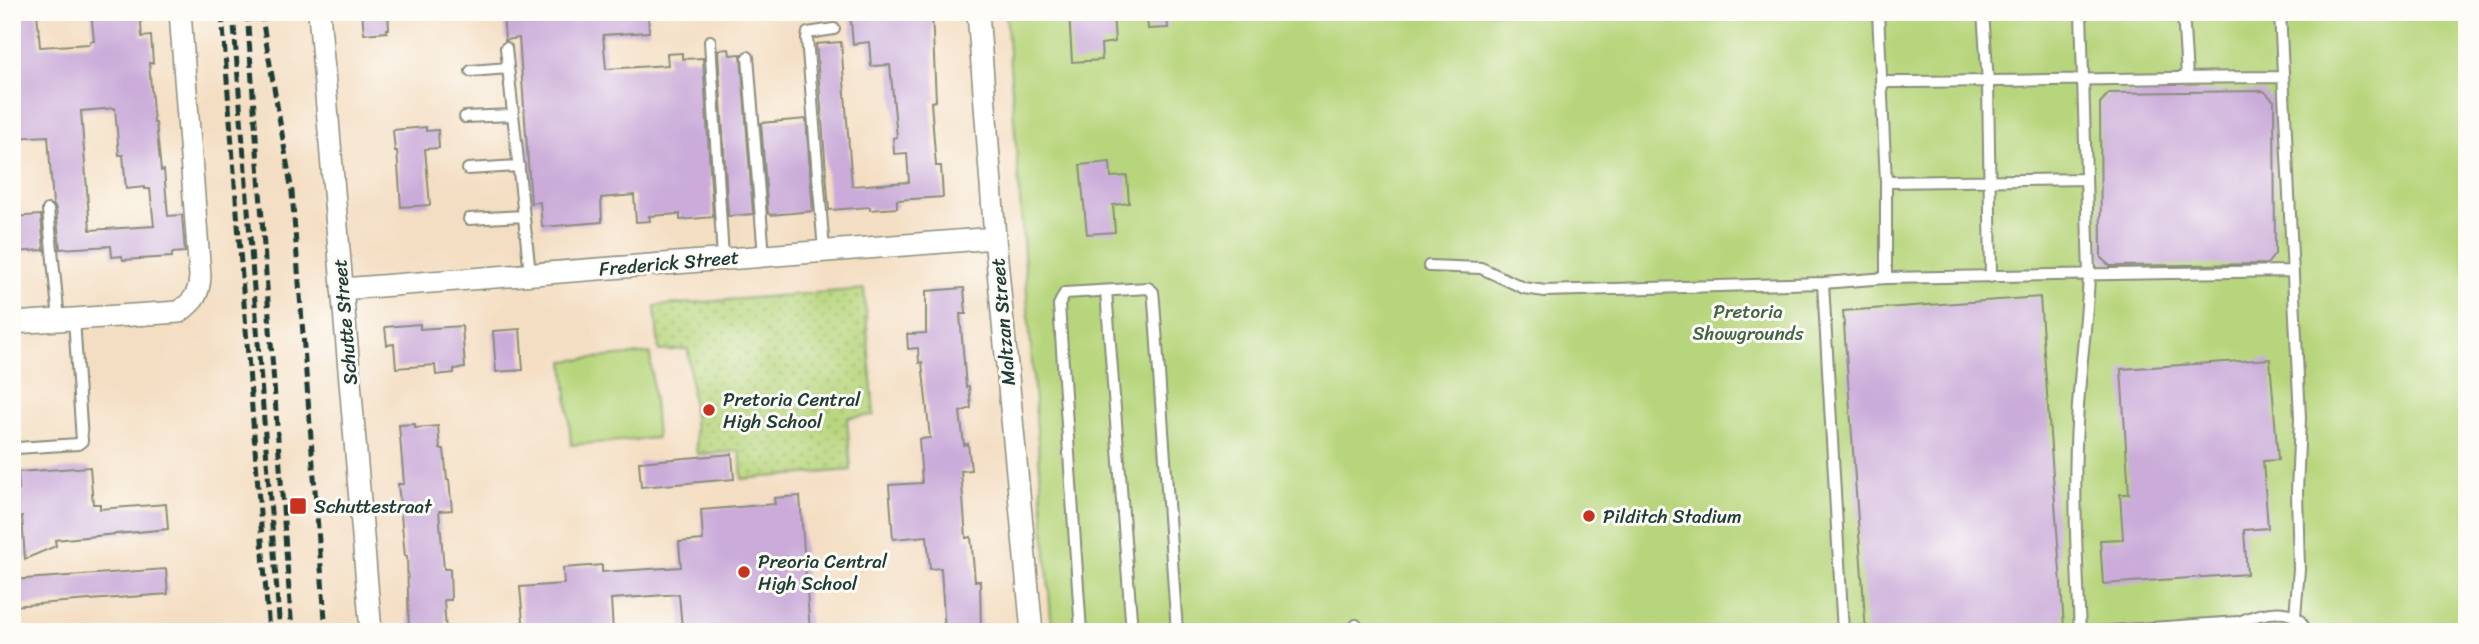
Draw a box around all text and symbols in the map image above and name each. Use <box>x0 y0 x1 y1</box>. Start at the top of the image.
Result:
street label: Frederick Street <box>598 240 740 286</box>
street label: Maltzan Street <box>981 257 1025 387</box>
street label: Schutte Street <box>323 258 367 386</box>
park label: Pretoria Showgrounds <box>1693 295 1804 350</box>
place label: Pretoria Central High School <box>723 383 861 438</box>
marker: Pretoria Central High School <box>701 402 717 418</box>
place label: Schuttestraat <box>314 490 433 523</box>
marker: Schuttestraat <box>288 496 308 516</box>
place label: Pilditch Stadium <box>1603 500 1742 533</box>
marker: Pilditch Stadium <box>1581 508 1597 524</box>
place label: Preoria Central High School <box>758 545 888 600</box>
marker: Preoria Central High School <box>736 564 752 580</box>

